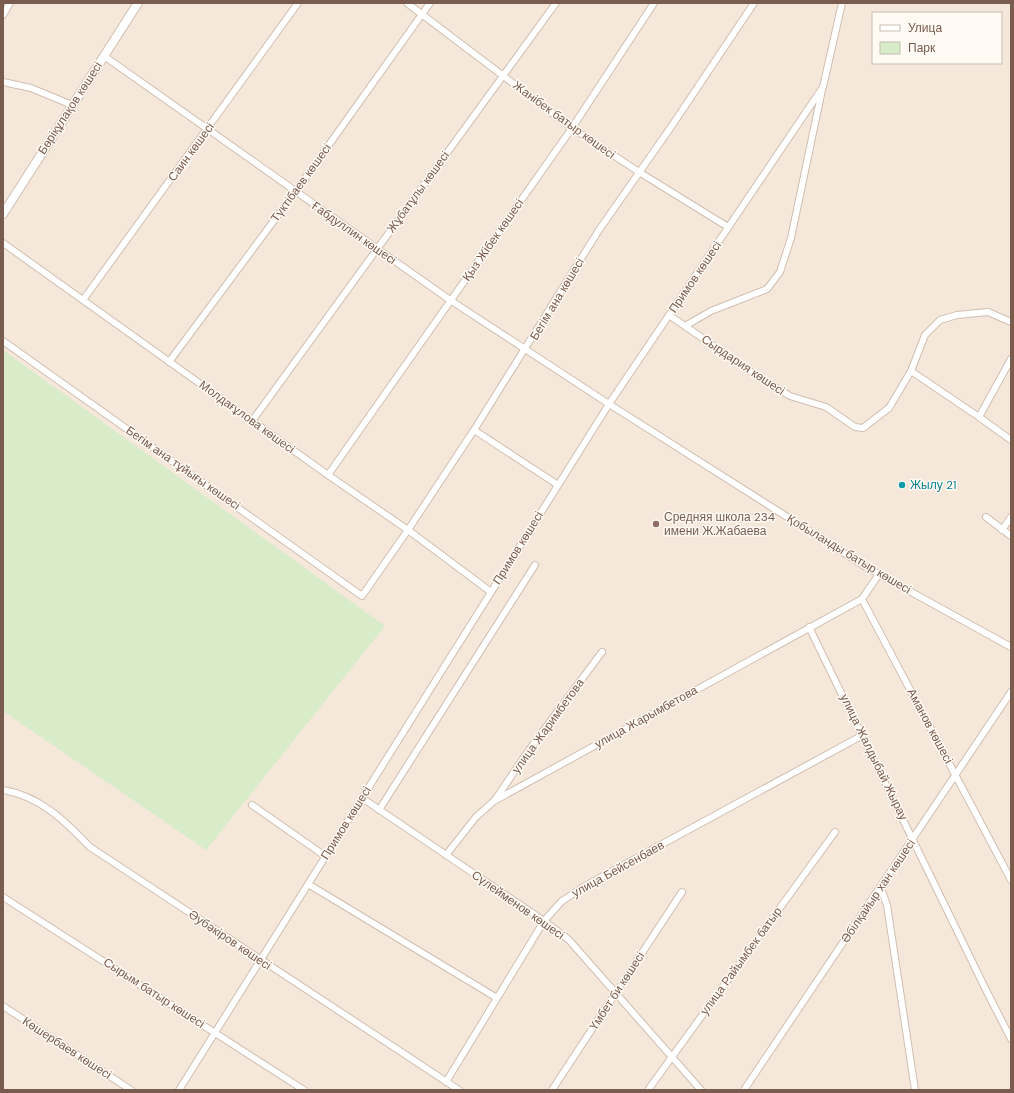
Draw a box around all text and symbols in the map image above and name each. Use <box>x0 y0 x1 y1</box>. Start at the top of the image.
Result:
legend <box>872 12 1002 64</box>
text: Улица <box>908 20 942 36</box>
text: Парк <box>908 40 936 56</box>
street label: Бөріқұлақов көшесі <box>34 59 106 157</box>
street label: Жанібек батыр көшесі <box>510 77 618 163</box>
street label: Саин көшесі <box>164 119 218 185</box>
street label: Түктібаев көшесі <box>267 141 335 225</box>
street label: Жұбатұлы көшесі <box>383 148 453 236</box>
street label: Қыз Жібек көшесі <box>459 196 527 284</box>
street label: Ғабдуллин көшесі <box>309 198 399 268</box>
street label: Примов көшесі <box>665 238 725 316</box>
street label: Бегім ана көшесі <box>526 255 588 343</box>
street label: Сырдария көшесі <box>698 331 788 399</box>
street label: Молдағұлова көшесі <box>196 377 298 457</box>
street label: Бегім ана тұйығы көшесі <box>123 422 243 514</box>
place label: Жылу 21 <box>910 477 957 493</box>
marker: Жылу 21 <box>897 480 907 490</box>
street label: Примов көшесі <box>489 508 547 588</box>
place label: Средняя школа 234 имени Ж.Жабаева <box>664 509 775 539</box>
street label: Қобыланды батыр көшесі <box>784 511 914 597</box>
marker: Средняя школа 234 имени Ж.Жабаева <box>651 519 661 529</box>
street label: улица Жаримбетова <box>508 675 588 777</box>
street label: улица Жарымбетова <box>592 682 701 752</box>
street label: Аманов көшесі <box>904 686 956 766</box>
street label: улица Жалдыбай Жырау <box>836 691 912 823</box>
street label: Примов көшесі <box>317 783 375 863</box>
street label: Әбілқайыр хан көшесі <box>837 836 919 946</box>
street label: улица Бейсенбаев <box>569 837 667 901</box>
street label: Сүлейменов көшесі <box>468 867 568 943</box>
street label: улица Райымбек батыр <box>696 904 786 1018</box>
street label: Әубәкіров көшесі <box>186 906 274 974</box>
street label: Үмбет би көшесі <box>586 949 648 1033</box>
street label: Сырым батыр көшесі <box>100 954 208 1032</box>
street label: Көшербаев көшесі <box>19 1013 115 1083</box>

